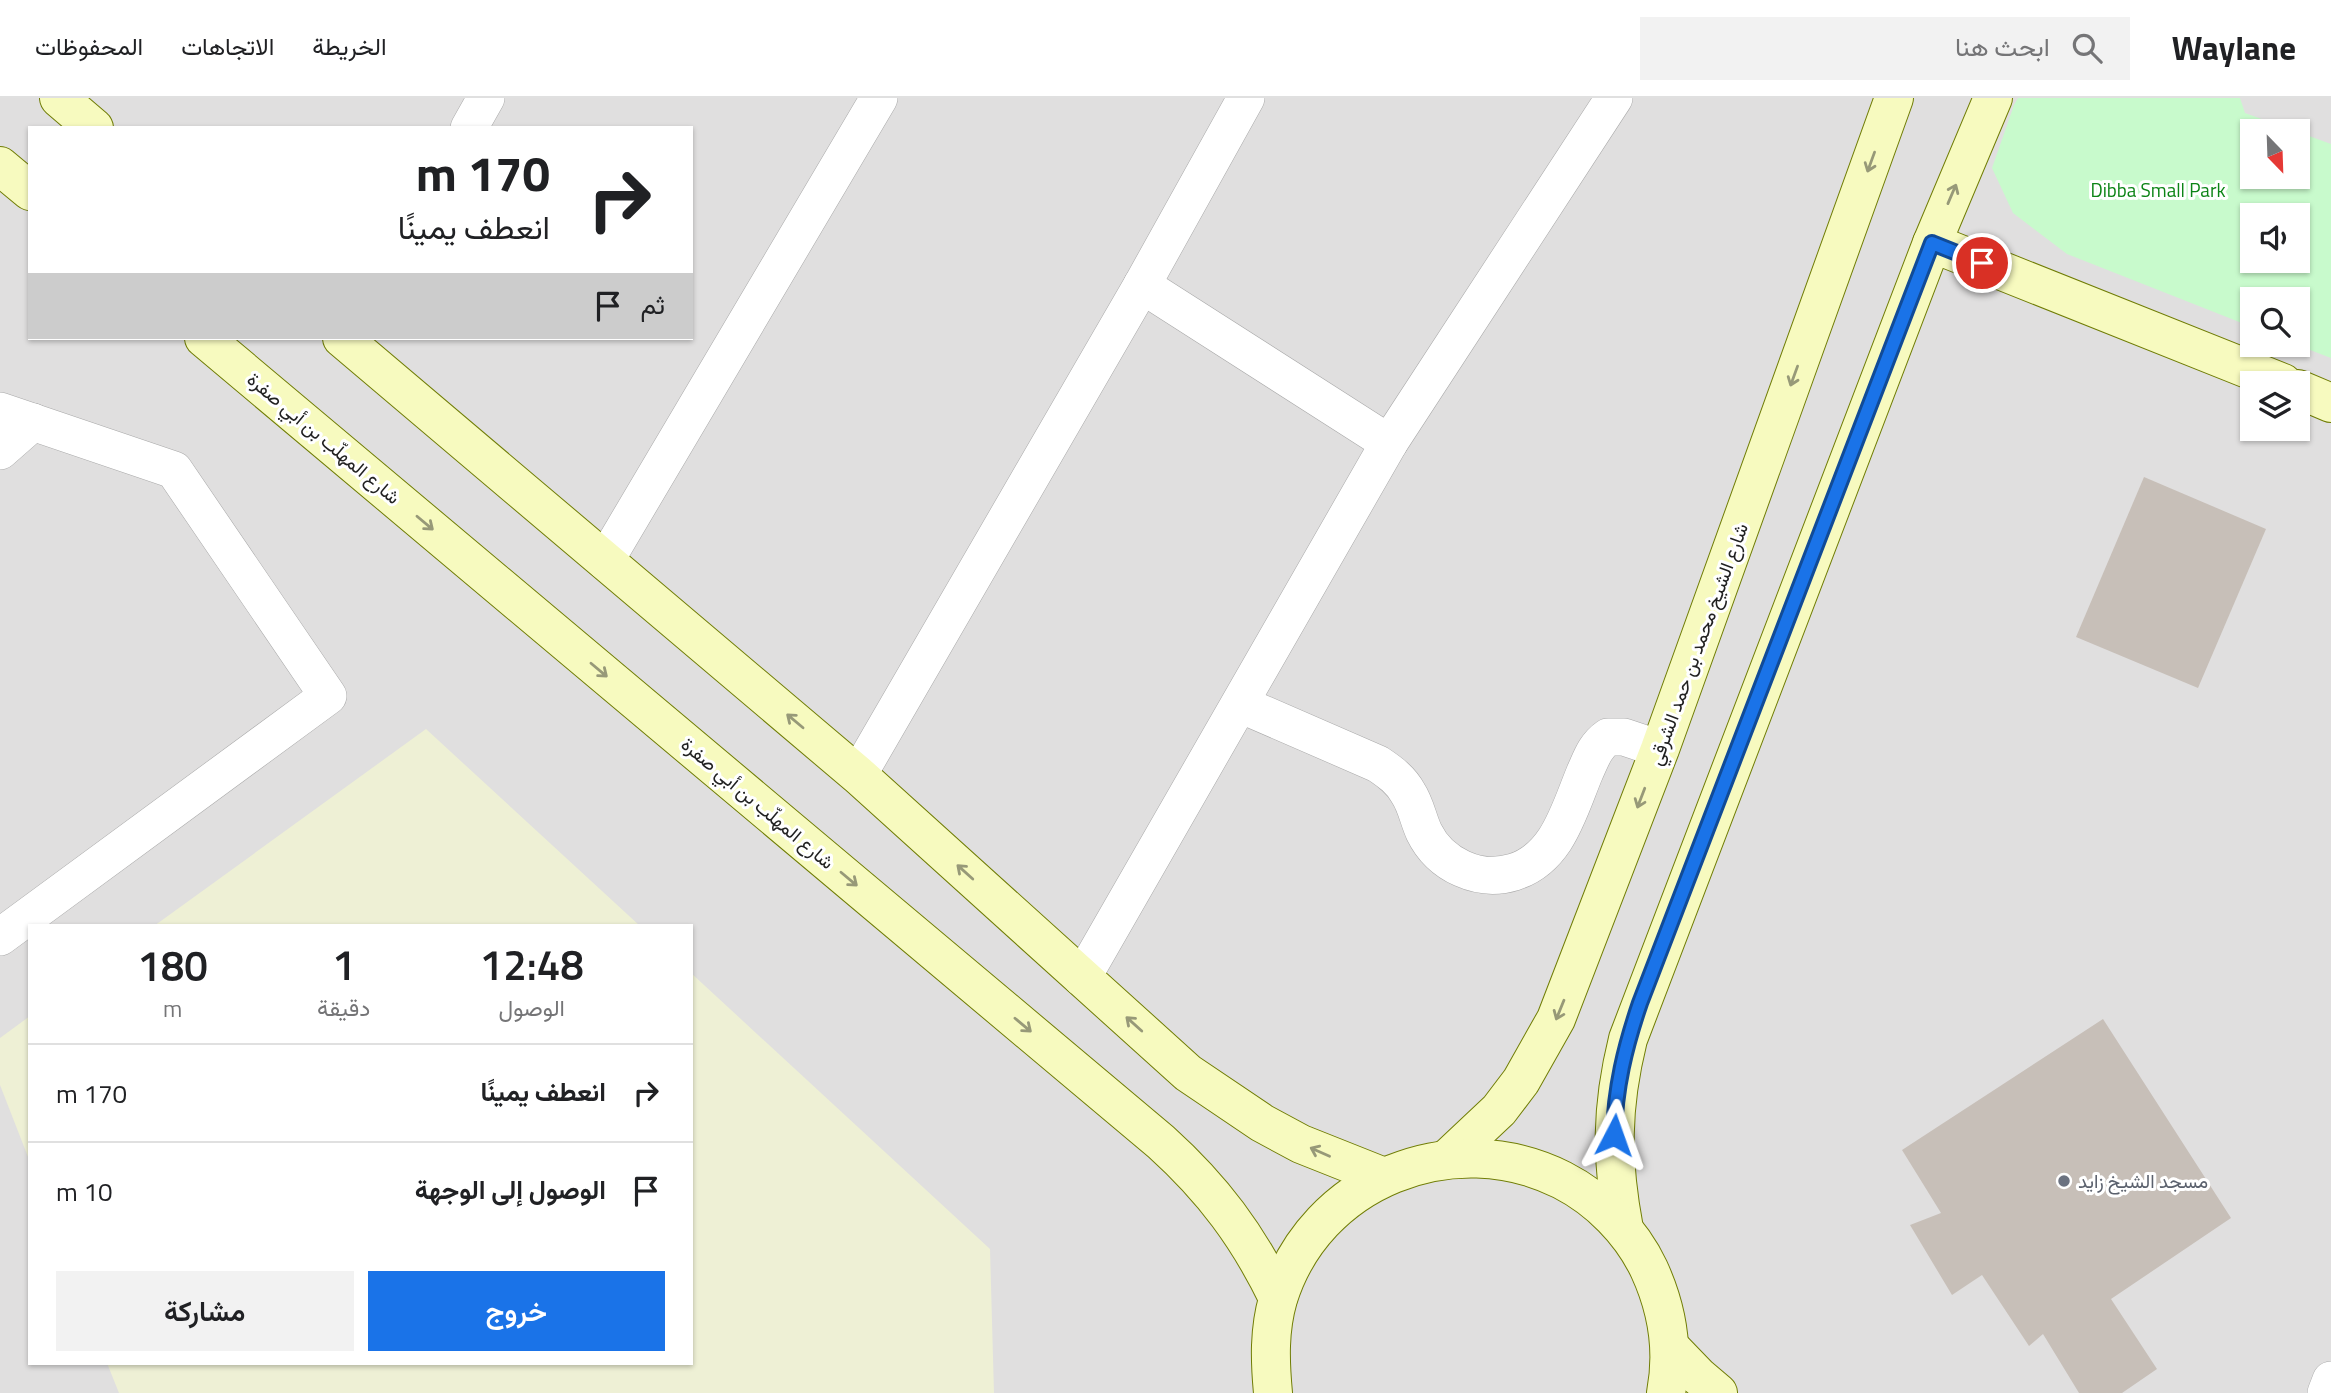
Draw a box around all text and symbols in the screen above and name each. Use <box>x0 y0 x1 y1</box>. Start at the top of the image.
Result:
search box <box>1640 17 2130 80</box>
text: Waylane <box>2172 23 2296 73</box>
text: ابحث هنا <box>1955 27 2050 66</box>
text: المحفوظات <box>35 28 143 64</box>
text: الاتجاهات <box>181 28 274 64</box>
text: الخريطة <box>312 28 387 64</box>
icon: search <box>2068 29 2106 67</box>
north arrow <box>2240 119 2310 189</box>
map controls <box>2240 119 2310 441</box>
text: 170 m <box>416 135 550 210</box>
one-way arrow <box>1864 151 1876 173</box>
icon: right <box>574 154 665 245</box>
park label: Dibba Small Park <box>2090 175 2226 204</box>
one-way arrow <box>1947 184 1960 206</box>
text: انعطف يمينًا <box>398 203 550 251</box>
button: sound <box>2240 203 2310 273</box>
pin <box>1952 233 2012 293</box>
icon: arrive <box>1963 244 2001 282</box>
text: ثم <box>641 285 665 324</box>
icon: arrive <box>589 287 627 325</box>
button: search <box>2240 287 2310 357</box>
street label: شارع المهلّب بن أبي صفرة <box>240 365 407 512</box>
one-way arrow <box>1787 365 1799 387</box>
button: layers <box>2240 371 2310 441</box>
one-way arrow <box>416 516 434 531</box>
street label: شارع الشيخ محمد بن حمد الشرقي <box>1640 519 1757 770</box>
one-way arrow <box>590 662 608 678</box>
one-way arrow <box>786 713 804 729</box>
street label: شارع المهلّب بن أبي صفرة <box>674 730 841 877</box>
one-way arrow <box>1634 786 1647 808</box>
one-way arrow <box>956 864 974 880</box>
one-way arrow <box>839 871 857 887</box>
text: 1 <box>332 932 355 996</box>
text: 12:48 <box>480 932 584 996</box>
text: 180 <box>137 933 208 997</box>
text: دقيقة <box>317 990 370 1025</box>
text: الوصول <box>498 990 565 1025</box>
text: m <box>163 991 182 1026</box>
one-way arrow <box>1552 999 1565 1020</box>
one-way arrow <box>1126 1016 1143 1033</box>
one-way arrow <box>1014 1017 1032 1033</box>
text: انعطف يمينًا <box>480 1072 606 1111</box>
text: 170 m <box>56 1074 127 1113</box>
icon: right <box>627 1074 665 1112</box>
position arrow <box>1577 1098 1651 1172</box>
one-way arrow <box>1310 1145 1332 1158</box>
place label: مسجد الشيخ زايد <box>2078 1166 2208 1195</box>
text: الوصول إلى الوجهة <box>415 1170 606 1209</box>
text: 10 m <box>56 1172 113 1211</box>
icon: arrive <box>627 1172 665 1210</box>
marker: مسجد الشيخ زايد <box>2056 1173 2072 1189</box>
button: مشاركة <box>56 1271 354 1351</box>
button: خروج <box>368 1271 665 1351</box>

